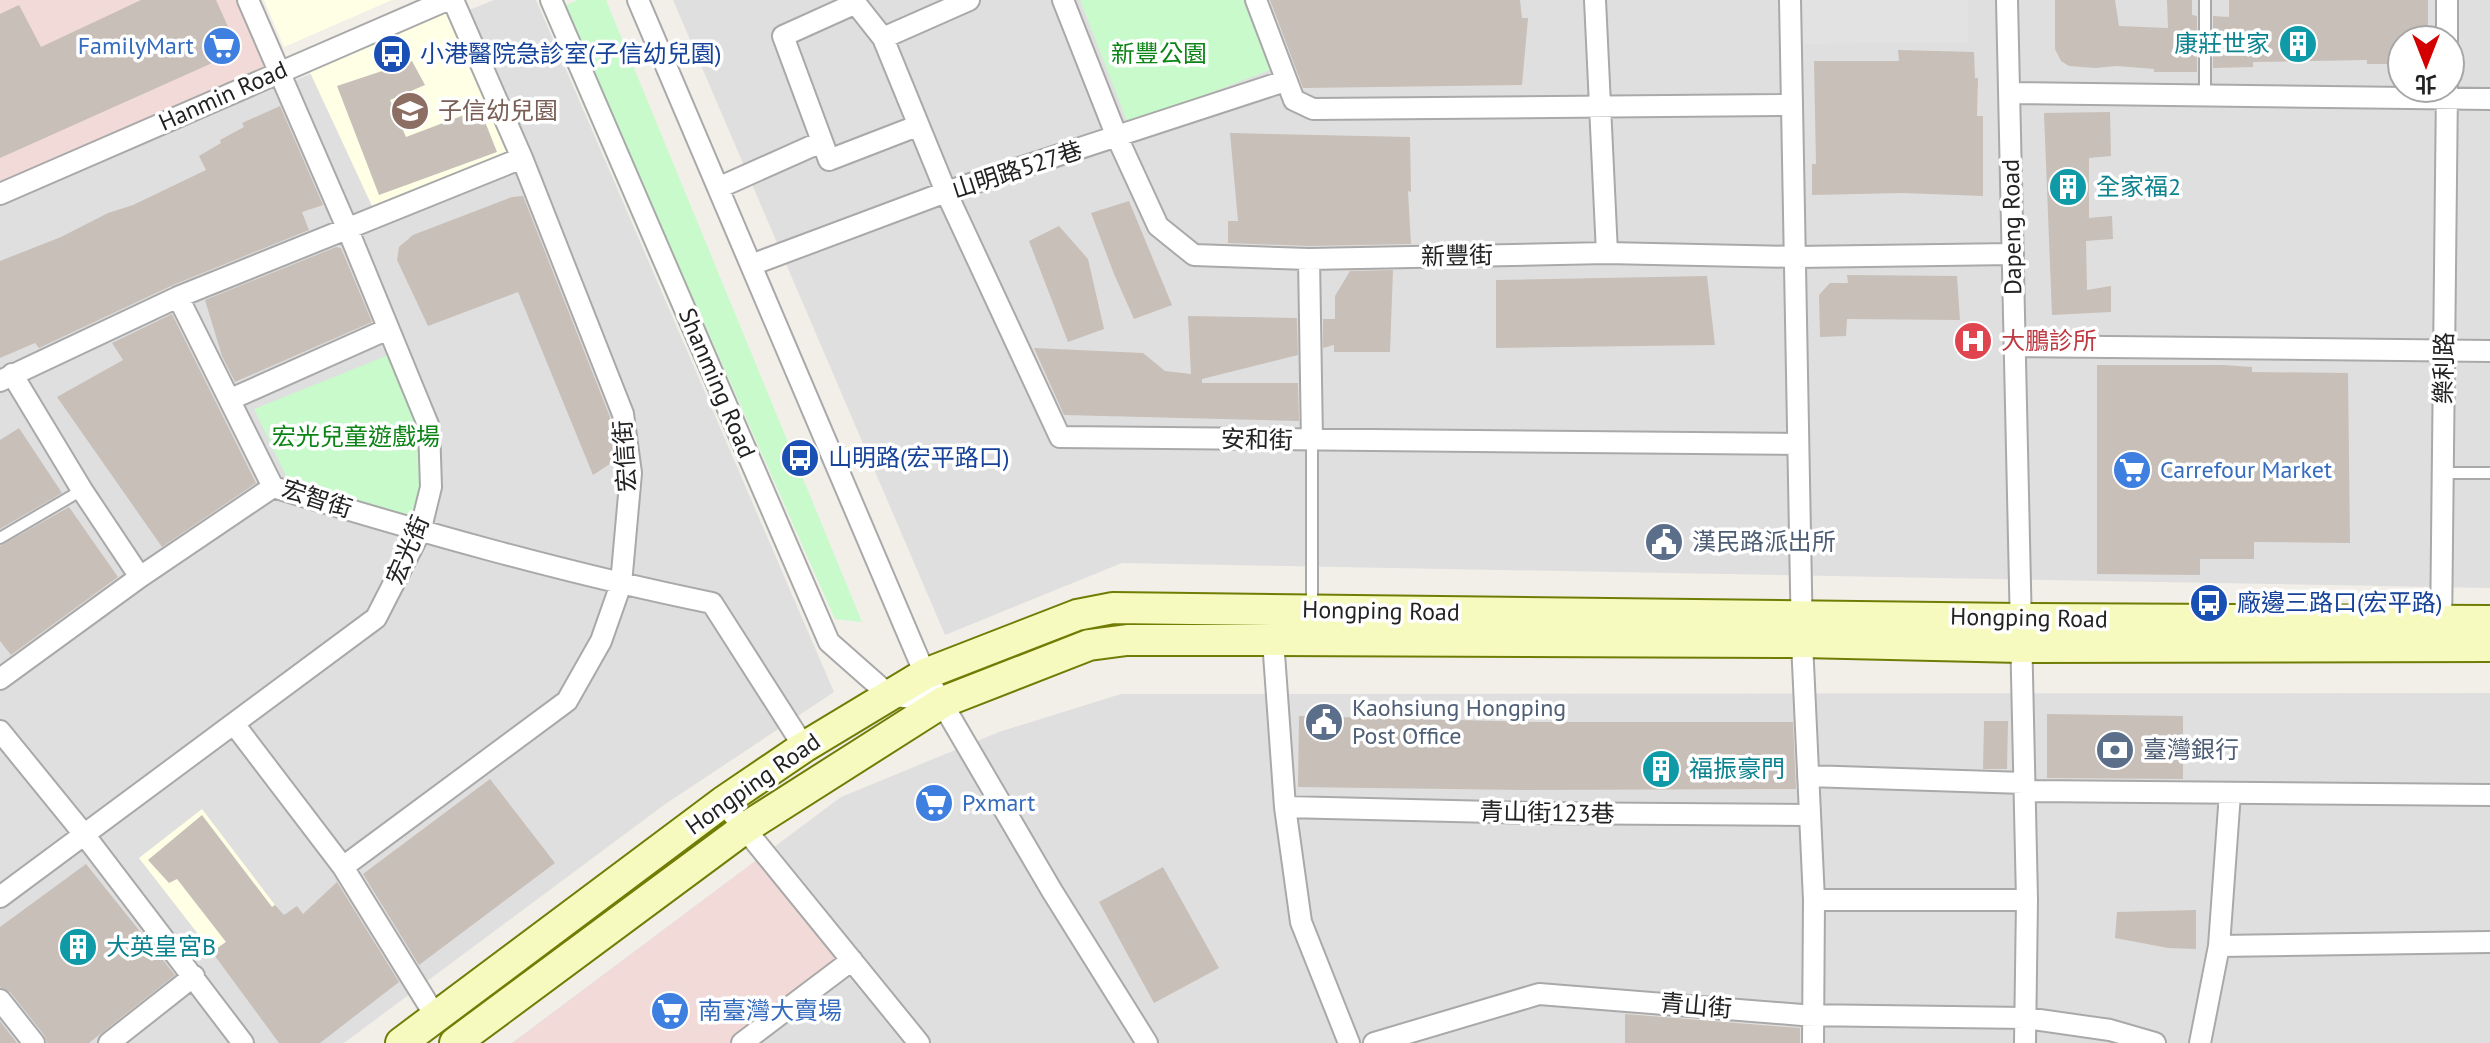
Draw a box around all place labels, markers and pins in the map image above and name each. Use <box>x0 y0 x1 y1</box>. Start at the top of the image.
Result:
building icon: 康莊世家 <box>2277 23 2319 65</box>
supermarket icon: FamilyMart <box>201 25 243 67</box>
place label: 康莊世家 <box>2174 28 2270 59</box>
place label: FamilyMart <box>78 30 194 61</box>
bus stop icon: 小港醫院急診室(子信幼兒園) <box>371 33 413 75</box>
place label: 小港醫院急診室(子信幼兒園) <box>420 38 721 69</box>
school or university icon: 子信幼兒園 <box>389 90 431 132</box>
place label: 子信幼兒園 <box>438 95 558 126</box>
building icon: 全家福2 <box>2047 166 2089 208</box>
place label: 全家福2 <box>2096 171 2181 202</box>
hospital icon: 大鵬診所 <box>1952 320 1994 362</box>
place label: 大鵬診所 <box>2001 325 2097 356</box>
bus stop icon: 山明路(宏平路口) <box>779 437 821 479</box>
place label: 山明路(宏平路口) <box>828 442 1009 473</box>
supermarket icon: Carrefour Market <box>2111 449 2153 491</box>
place label: Carrefour Market <box>2160 454 2332 485</box>
public building icon: 漢民路派出所 <box>1643 521 1685 563</box>
place label: 漢民路派出所 <box>1692 526 1836 557</box>
bus stop icon: 廠邊三路口(宏平路) <box>2188 582 2230 624</box>
place label: 廠邊三路口(宏平路) <box>2237 587 2442 618</box>
place label: Kaohsiung Hongping Post Office <box>1352 692 1566 751</box>
public building icon: Kaohsiung Hongping Post Office <box>1303 701 1345 743</box>
bank icon: 臺灣銀行 <box>2094 729 2136 771</box>
place label: 臺灣銀行 <box>2143 734 2239 765</box>
building icon: 福振豪門 <box>1640 748 1682 790</box>
place label: 福振豪門 <box>1689 753 1785 784</box>
supermarket icon: Pxmart <box>913 782 955 824</box>
place label: Pxmart <box>962 787 1035 818</box>
building icon: 大英皇宮B <box>57 926 99 968</box>
place label: 大英皇宮B <box>106 931 216 962</box>
supermarket icon: 南臺灣大賣場 <box>649 990 691 1032</box>
place label: 南臺灣大賣場 <box>698 995 842 1026</box>

